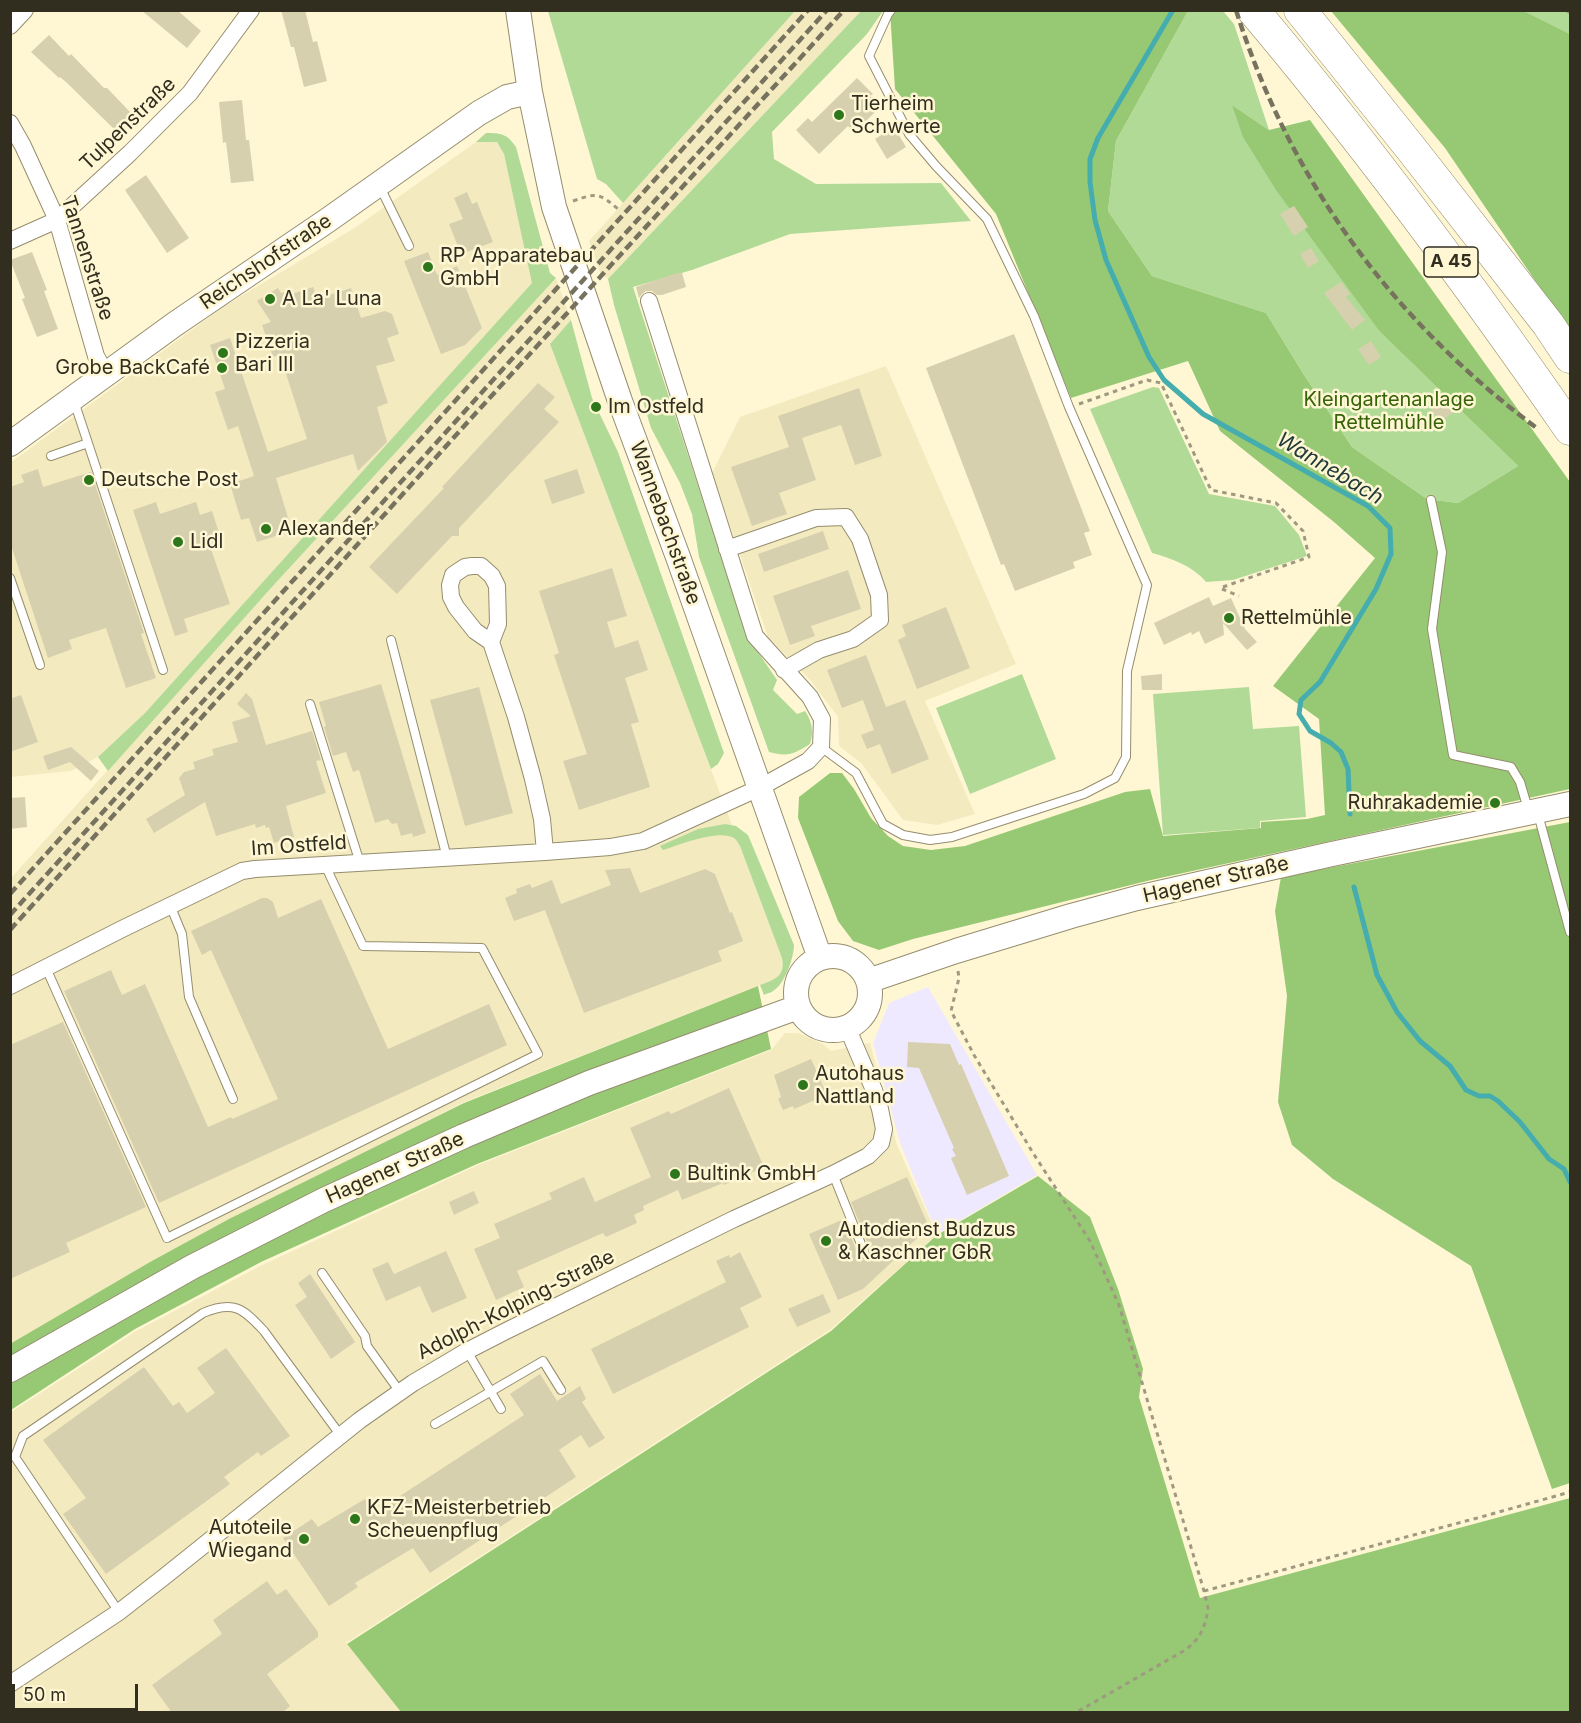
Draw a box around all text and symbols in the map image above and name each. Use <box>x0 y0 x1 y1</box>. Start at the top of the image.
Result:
street label: Tulpenstraße <box>75 72 181 176</box>
place label: Tierheim Schwerte <box>851 92 941 139</box>
marker: Tierheim Schwerte <box>832 108 846 122</box>
street label: Tannenstraße <box>56 193 118 323</box>
street label: Reichshofstraße <box>196 209 336 315</box>
place label: RP Apparatebau GmbH <box>440 244 593 291</box>
road number: A 45 <box>1424 247 1478 277</box>
marker: RP Apparatebau GmbH <box>421 260 435 274</box>
place label: A La' Luna <box>282 287 382 311</box>
marker: A La' Luna <box>263 292 277 306</box>
place label: Pizzeria Bari III <box>235 330 310 377</box>
marker: Pizzeria Bari III <box>216 346 230 360</box>
place label: Grobe BackCafé <box>55 356 210 380</box>
marker: Grobe BackCafé <box>215 361 229 375</box>
park label: Kleingartenanlage Rettelmühle <box>1304 388 1474 435</box>
place label: Im Ostfeld <box>608 395 704 419</box>
marker: Im Ostfeld <box>589 400 603 414</box>
water label: Wannebach <box>1272 427 1388 511</box>
street label: Wannebachstraße <box>624 438 706 608</box>
place label: Deutsche Post <box>101 468 238 492</box>
marker: Deutsche Post <box>82 473 96 487</box>
place label: Alexander <box>278 517 373 541</box>
marker: Alexander <box>259 522 273 536</box>
place label: Lidl <box>190 530 223 554</box>
marker: Lidl <box>171 535 185 549</box>
place label: Rettelmühle <box>1241 606 1352 630</box>
marker: Rettelmühle <box>1222 611 1236 625</box>
place label: Ruhrakademie <box>1348 791 1483 815</box>
marker: Ruhrakademie <box>1488 796 1502 810</box>
street label: Im Ostfeld <box>250 831 348 861</box>
street label: Hagener Straße <box>1141 852 1291 908</box>
place label: Autohaus Nattland <box>815 1062 904 1109</box>
marker: Autohaus Nattland <box>796 1078 810 1092</box>
street label: Hagener Straße <box>322 1127 468 1209</box>
place label: Bultink GmbH <box>687 1162 816 1186</box>
marker: Bultink GmbH <box>668 1167 682 1181</box>
place label: Autodienst Budzus & Kaschner GbR <box>838 1218 1016 1265</box>
marker: Autodienst Budzus & Kaschner GbR <box>819 1234 833 1248</box>
street label: Adolph-Kolping-Straße <box>413 1245 619 1365</box>
place label: KFZ-Meisterbetrieb Scheuenpflug <box>367 1496 551 1543</box>
marker: KFZ-Meisterbetrieb Scheuenpflug <box>348 1512 362 1526</box>
place label: Autoteile Wiegand <box>208 1516 292 1563</box>
marker: Autoteile Wiegand <box>297 1532 311 1546</box>
scale bar <box>15 1672 141 1710</box>
text: 50 m <box>23 1684 66 1705</box>

